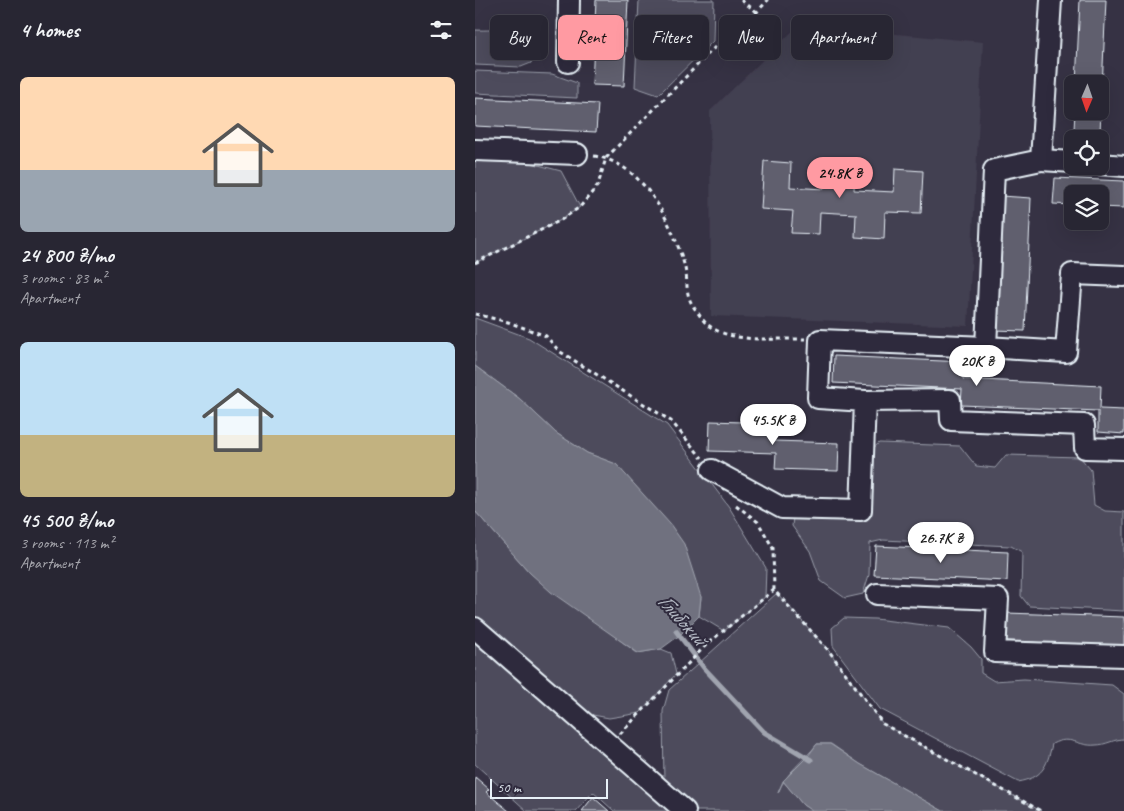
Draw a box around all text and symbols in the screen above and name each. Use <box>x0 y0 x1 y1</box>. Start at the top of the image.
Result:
chip: Buy <box>490 15 548 60</box>
chip: Rent <box>558 15 624 60</box>
chip: Filters <box>634 15 709 60</box>
chip: New <box>719 15 781 60</box>
chip: Apartment <box>791 15 893 60</box>
icon: filters <box>427 16 455 44</box>
text: 4 homes <box>20 17 79 43</box>
north arrow <box>1064 75 1109 120</box>
map controls <box>1064 75 1109 230</box>
icon: home <box>193 110 283 200</box>
button: locate <box>1064 130 1109 175</box>
pin: 24.8K ₴ <box>794 156 886 199</box>
text: 24.8K ₴ <box>818 163 862 183</box>
button: layers <box>1064 185 1109 230</box>
text: 24 800 ₴/mo <box>20 242 114 268</box>
text: 3 rooms · 83 m² <box>20 268 106 288</box>
text: Apartment <box>20 288 79 308</box>
pin: 20K ₴ <box>942 344 1012 387</box>
text: 20K ₴ <box>960 351 994 371</box>
icon: home <box>193 375 283 465</box>
pin: 45.5K ₴ <box>727 404 819 446</box>
text: 45.5K ₴ <box>751 410 795 430</box>
text: 45 500 ₴/mo <box>20 507 113 533</box>
pin: 26.7K ₴ <box>895 522 987 564</box>
text: 26.7K ₴ <box>919 528 963 548</box>
text: 3 rooms · 113 m² <box>20 533 114 553</box>
text: Apartment <box>20 553 79 573</box>
water label: Глибокий <box>652 588 716 655</box>
scale bar <box>490 776 607 799</box>
text: 50 m <box>497 779 521 796</box>

